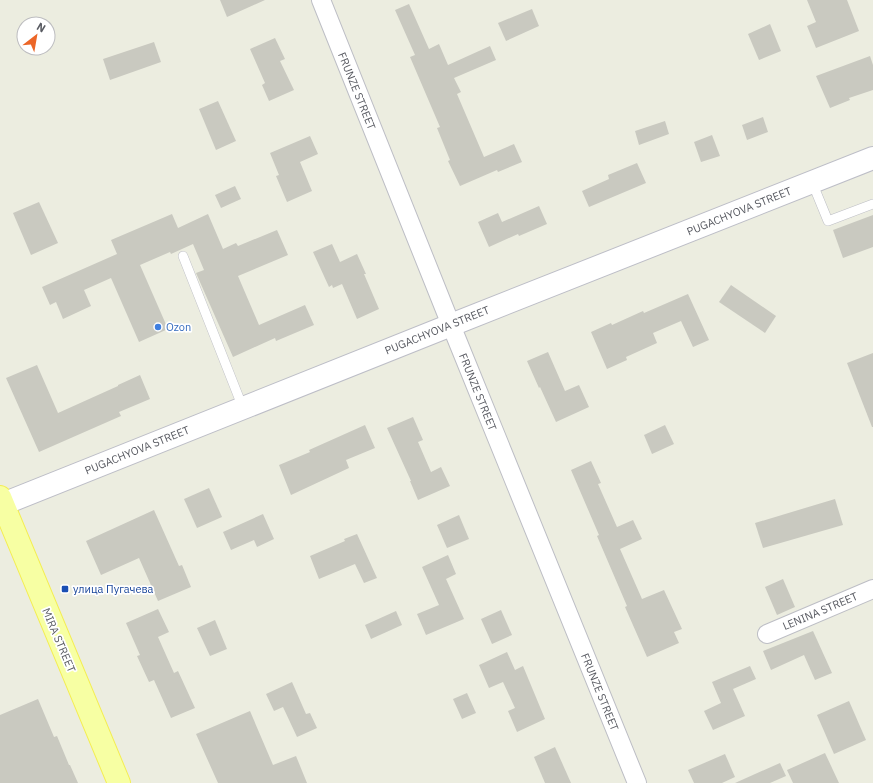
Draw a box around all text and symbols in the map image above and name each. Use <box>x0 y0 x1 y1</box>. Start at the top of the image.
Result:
north arrow <box>16 16 56 56</box>
text: N <box>34 19 48 35</box>
street label: FRUNZE STREET <box>335 50 379 132</box>
street label: PUGACHYOVA STREET <box>685 183 794 238</box>
street label: PUGACHYOVA STREET <box>383 302 492 357</box>
place label: Ozon <box>166 320 191 334</box>
marker: Ozon <box>153 322 163 332</box>
street label: FRUNZE STREET <box>456 351 500 433</box>
street label: PUGACHYOVA STREET <box>83 422 192 477</box>
place label: улица Пугачева <box>73 582 154 596</box>
marker: улица Пугачева <box>60 584 70 594</box>
street label: LENINA STREET <box>780 589 860 633</box>
street label: MIRA STREET <box>39 606 79 675</box>
street label: FRUNZE STREET <box>578 651 622 733</box>

